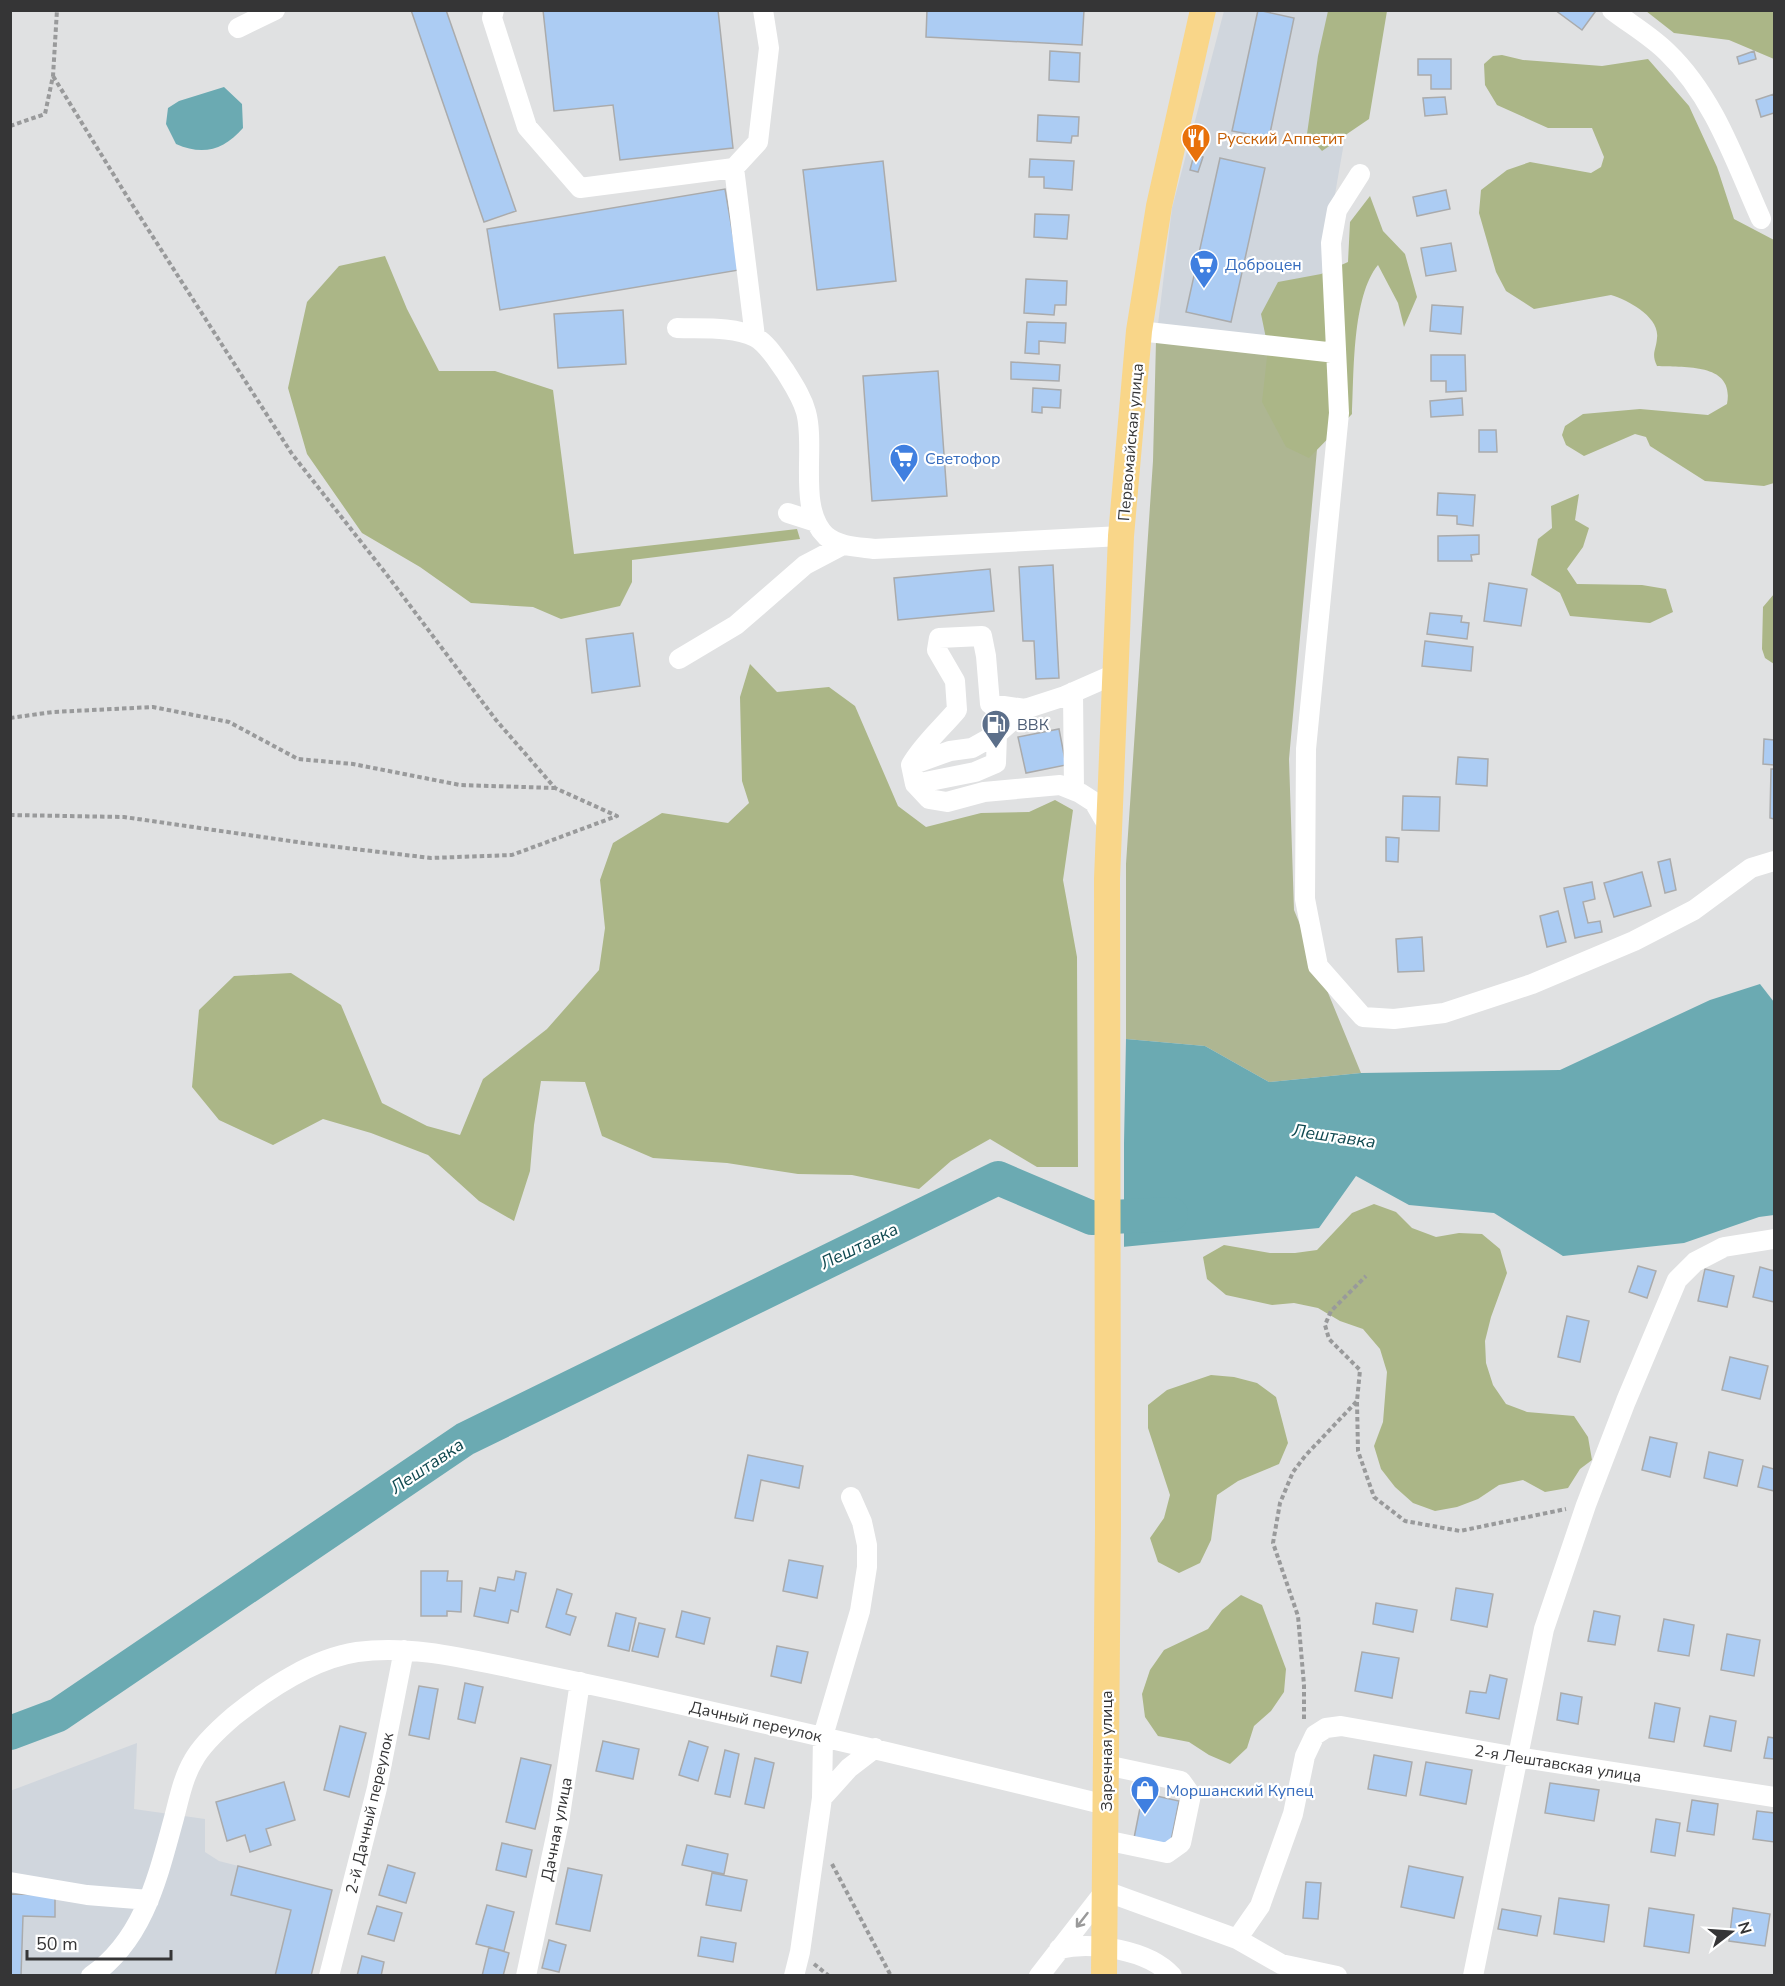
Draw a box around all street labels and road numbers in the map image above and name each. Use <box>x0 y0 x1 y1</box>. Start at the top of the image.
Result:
street label: Первомайская улица <box>1113 362 1149 522</box>
street label: Заречная улица <box>1096 1690 1118 1812</box>
street label: Дачный переулок <box>687 1696 825 1748</box>
street label: 2-й Дачный переулок <box>341 1730 399 1896</box>
street label: 2-я Лештавская улица <box>1473 1740 1643 1788</box>
street label: Дачная улица <box>536 1775 578 1883</box>

